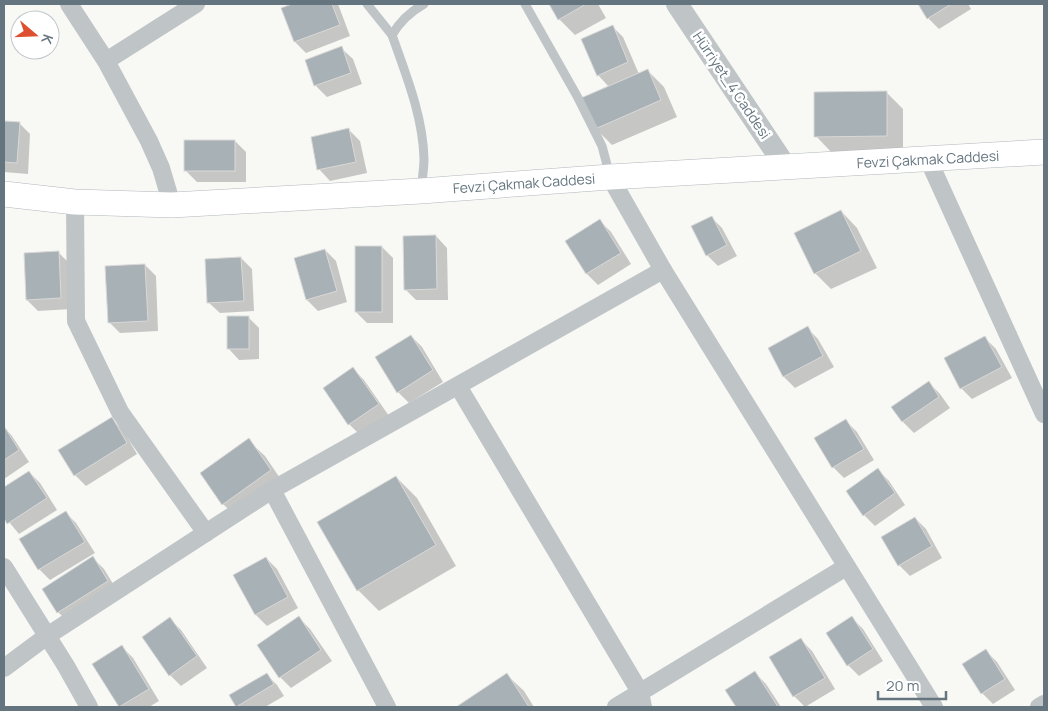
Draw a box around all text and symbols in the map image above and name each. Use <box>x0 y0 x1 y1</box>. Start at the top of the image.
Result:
north arrow <box>10 10 60 60</box>
street label: Hürriyet_4 Caddesi <box>689 28 775 142</box>
text: K <box>37 32 58 48</box>
street label: Fevzi Çakmak Caddesi <box>856 146 1000 172</box>
street label: Fevzi Çakmak Caddesi <box>452 169 596 197</box>
scale bar <box>878 668 946 700</box>
text: 20 m <box>886 675 919 696</box>

